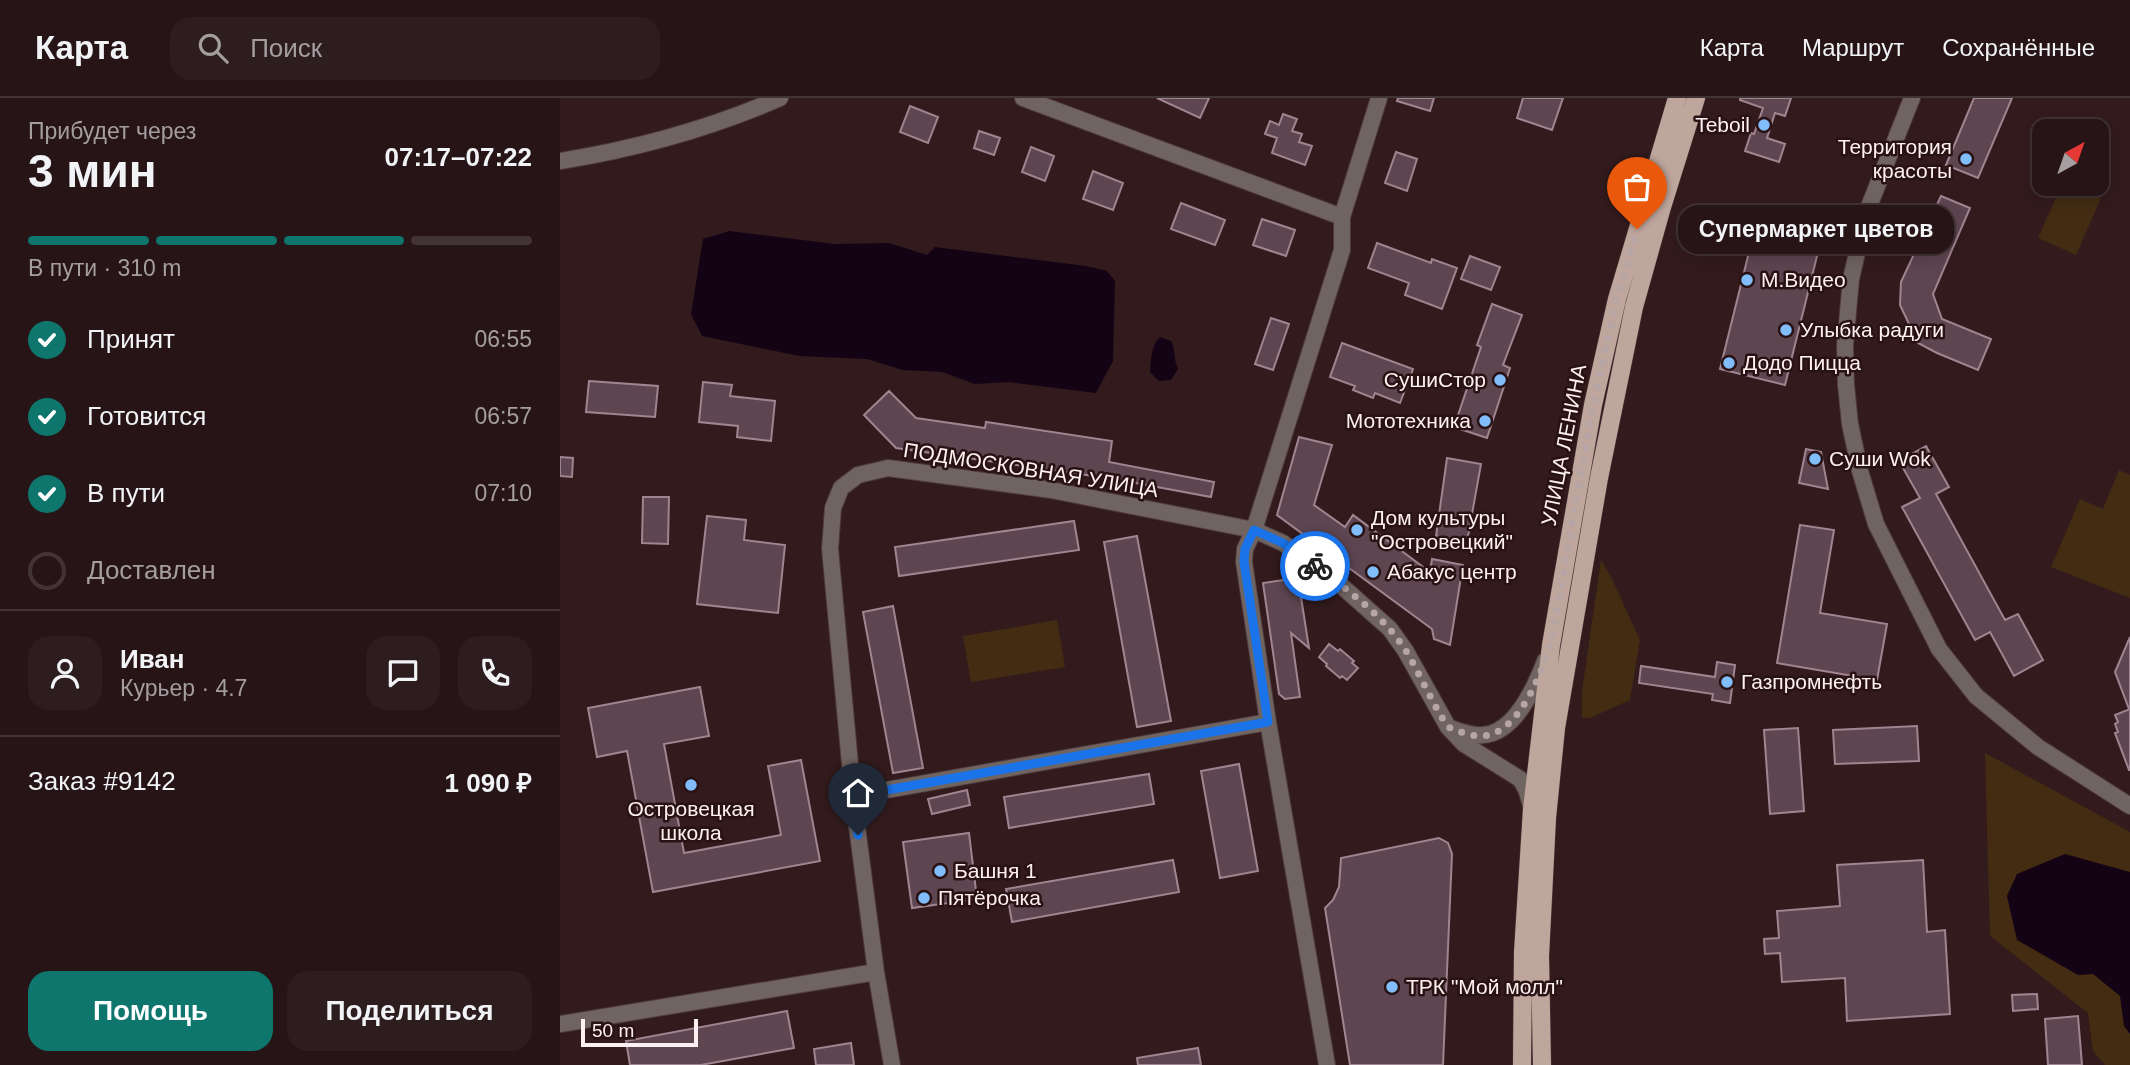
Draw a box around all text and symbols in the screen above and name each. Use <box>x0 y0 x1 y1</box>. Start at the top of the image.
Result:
search box <box>170 17 660 80</box>
text: Карта <box>35 29 128 66</box>
icon: search <box>194 29 232 67</box>
text: Поиск <box>250 33 322 63</box>
text: Карта <box>1700 34 1764 61</box>
text: Маршрут <box>1802 34 1904 61</box>
text: Сохранённые <box>1942 34 2095 61</box>
place label: Teboil <box>1695 113 1750 136</box>
marker: Teboil <box>1756 117 1772 133</box>
text: Прибудет через <box>28 118 196 144</box>
north arrow <box>2032 119 2109 196</box>
map controls <box>2032 119 2109 196</box>
place label: Территория красоты <box>1838 135 1952 182</box>
text: 07:17–07:22 <box>385 142 532 172</box>
text: 3 мин <box>28 145 156 197</box>
marker: Территория красоты <box>1958 151 1974 167</box>
pin <box>1607 157 1667 229</box>
icon: bag <box>1618 168 1656 206</box>
callout: Супермаркет цветов <box>1679 204 1956 254</box>
text: Супермаркет цветов <box>1699 216 1933 242</box>
text: В пути · 310 m <box>28 255 181 281</box>
place label: М.Видео <box>1761 268 1846 291</box>
marker: М.Видео <box>1739 272 1755 288</box>
place label: Улыбка радуги <box>1800 318 1944 341</box>
icon: check <box>28 321 66 359</box>
marker: Улыбка радуги <box>1778 322 1794 338</box>
text: Принят <box>87 324 175 354</box>
text: 06:55 <box>474 326 532 352</box>
place label: Додо Пицца <box>1743 351 1861 374</box>
marker: Додо Пицца <box>1721 355 1737 371</box>
street label: УЛИЦА ЛЕНИНА <box>1537 362 1590 528</box>
place label: СушиСтор <box>1384 368 1486 391</box>
marker: СушиСтор <box>1492 372 1508 388</box>
icon: check <box>28 398 66 436</box>
text: Готовится <box>87 401 206 431</box>
text: 06:57 <box>474 403 532 429</box>
place label: Мототехника <box>1346 409 1471 432</box>
marker: Мототехника <box>1477 413 1493 429</box>
street label: ПОДМОСКОВНАЯ УЛИЦА <box>902 438 1160 501</box>
place label: Суши Wok <box>1829 447 1931 470</box>
marker: Суши Wok <box>1807 451 1823 467</box>
icon: check <box>28 475 66 513</box>
text: В пути <box>87 478 165 508</box>
text: 07:10 <box>474 480 532 506</box>
place label: Дом культуры "Островецкий" <box>1371 506 1513 553</box>
marker: Дом культуры "Островецкий" <box>1349 522 1365 538</box>
courier <box>1280 531 1350 601</box>
icon: bike <box>1296 547 1334 585</box>
text: Доставлен <box>87 555 216 585</box>
place label: Абакус центр <box>1387 560 1517 583</box>
marker: Абакус центр <box>1365 564 1381 580</box>
button: person <box>28 636 102 710</box>
button: chat <box>366 636 440 710</box>
button: phone <box>458 636 532 710</box>
text: Иван <box>120 644 185 674</box>
place label: Газпромнефть <box>1741 670 1882 693</box>
marker: Газпромнефть <box>1719 674 1735 690</box>
text: Курьер · 4.7 <box>120 675 247 701</box>
pin <box>828 763 888 835</box>
text: Заказ #9142 <box>28 766 176 796</box>
text: 1 090 ₽ <box>445 768 532 798</box>
icon: home <box>839 774 877 812</box>
marker: Островецкая школа <box>683 777 699 793</box>
place label: Островецкая школа <box>627 797 755 844</box>
place label: Башня 1 <box>954 859 1037 882</box>
marker: Башня 1 <box>932 863 948 879</box>
place label: Пятёрочка <box>938 886 1041 909</box>
marker: Пятёрочка <box>916 890 932 906</box>
button: Помощь <box>28 971 273 1051</box>
button: Поделиться <box>287 971 532 1051</box>
place label: ТРК "Мой молл" <box>1406 975 1563 998</box>
marker: ТРК "Мой молл" <box>1384 979 1400 995</box>
scale bar <box>581 1016 698 1048</box>
text: 50 m <box>592 1020 634 1041</box>

